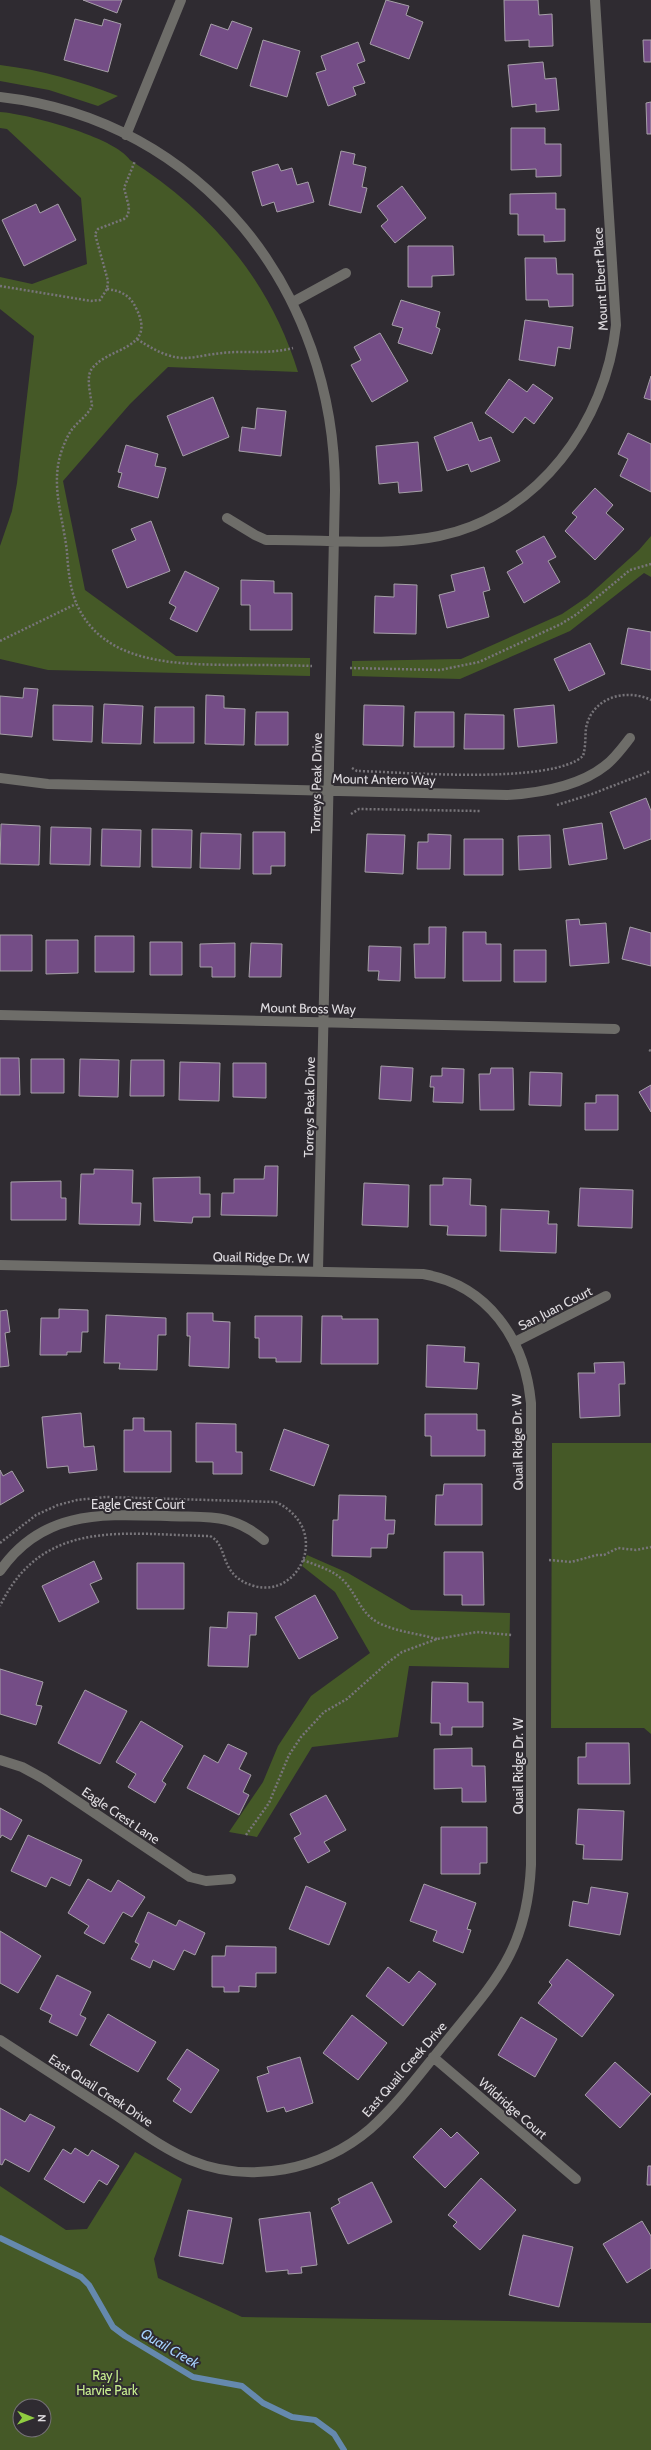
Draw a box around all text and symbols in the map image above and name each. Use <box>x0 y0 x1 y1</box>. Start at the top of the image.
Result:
street label: Mount Elbert Place <box>589 227 611 331</box>
street label: Torreys Peak Drive <box>307 732 325 833</box>
street label: Mount Antero Way <box>332 770 436 788</box>
street label: Mount Bross Way <box>260 999 356 1017</box>
street label: Torreys Peak Drive <box>300 1056 318 1157</box>
street label: Quail Ridge Dr. W <box>213 1248 310 1266</box>
street label: San Juan Court <box>515 1282 595 1333</box>
street label: Quail Ridge Dr. W <box>508 1393 526 1490</box>
street label: Eagle Crest Court <box>91 1496 186 1512</box>
street label: Quail Ridge Dr. W <box>510 1717 526 1814</box>
street label: Eagle Crest Lane <box>79 1783 163 1847</box>
street label: East Quail Creek Drive <box>358 2018 450 2120</box>
street label: East Quail Creek Drive <box>46 2050 156 2130</box>
street label: Wildridge Court <box>475 2074 551 2143</box>
water label: Quail Creek <box>138 2324 203 2372</box>
park label: Ray J. Harvie Park <box>76 2367 138 2398</box>
north arrow <box>12 2398 52 2438</box>
text: N <box>35 2414 49 2422</box>

